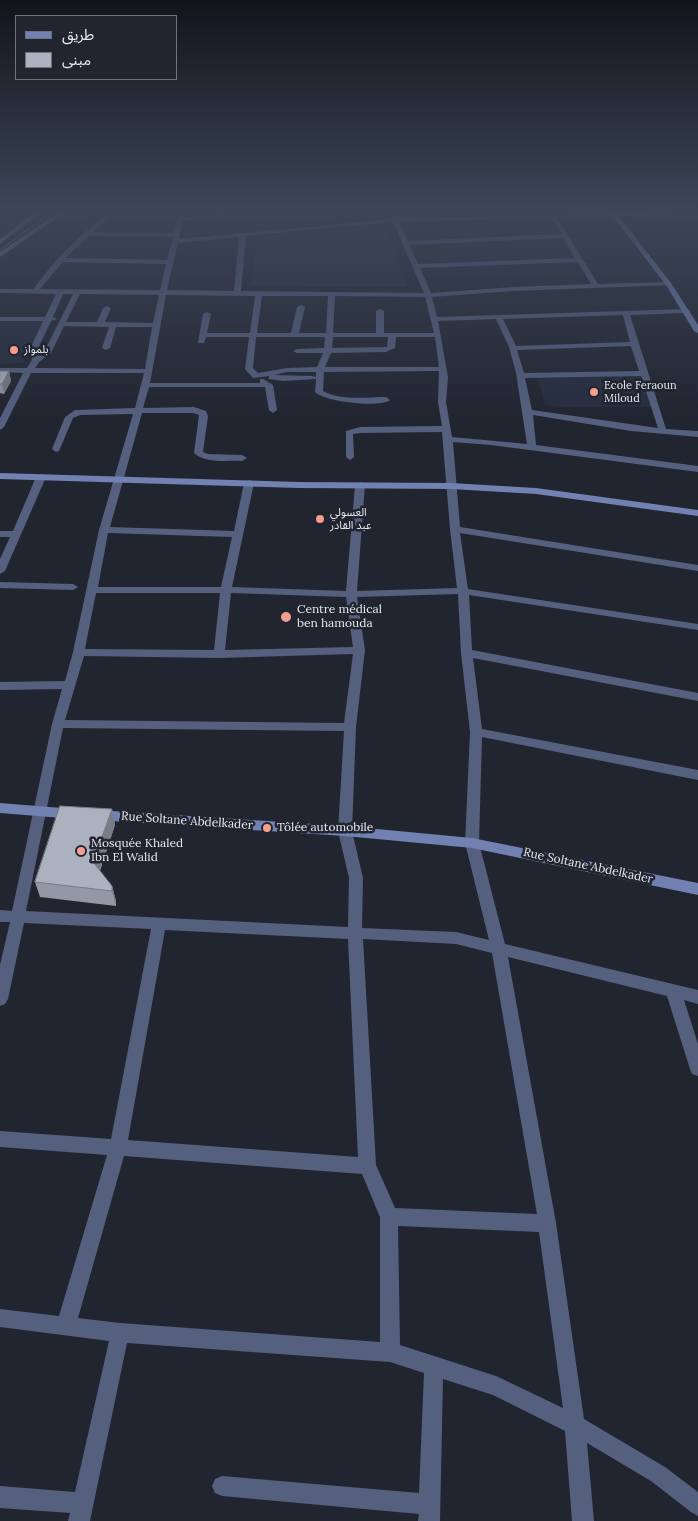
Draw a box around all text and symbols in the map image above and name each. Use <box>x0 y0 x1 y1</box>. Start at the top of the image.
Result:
legend <box>15 15 178 80</box>
text: طريق <box>62 25 94 44</box>
text: مبنى <box>62 50 91 69</box>
place label: بلمواز <box>24 343 48 357</box>
marker: بلمواز <box>8 344 20 356</box>
place label: Ecole Feraoun Miloud <box>604 379 677 405</box>
marker: Ecole Feraoun Miloud <box>588 386 600 398</box>
place label: العسولي عبد القادر <box>330 506 371 532</box>
marker: العسولي عبد القادر <box>314 513 326 525</box>
place label: Centre médical ben hamouda <box>297 603 382 631</box>
marker: Centre médical ben hamouda <box>279 610 293 624</box>
street label: Rue Soltane Abdelkader <box>121 809 253 833</box>
place label: Tôlée automobile <box>277 821 373 835</box>
marker: Tôlée automobile <box>261 822 273 834</box>
place label: Mosquée Khaled Ibn El Walid <box>91 837 183 865</box>
marker: Mosquée Khaled Ibn El Walid <box>75 845 87 857</box>
street label: Rue Soltane Abdelkader <box>522 845 654 887</box>

